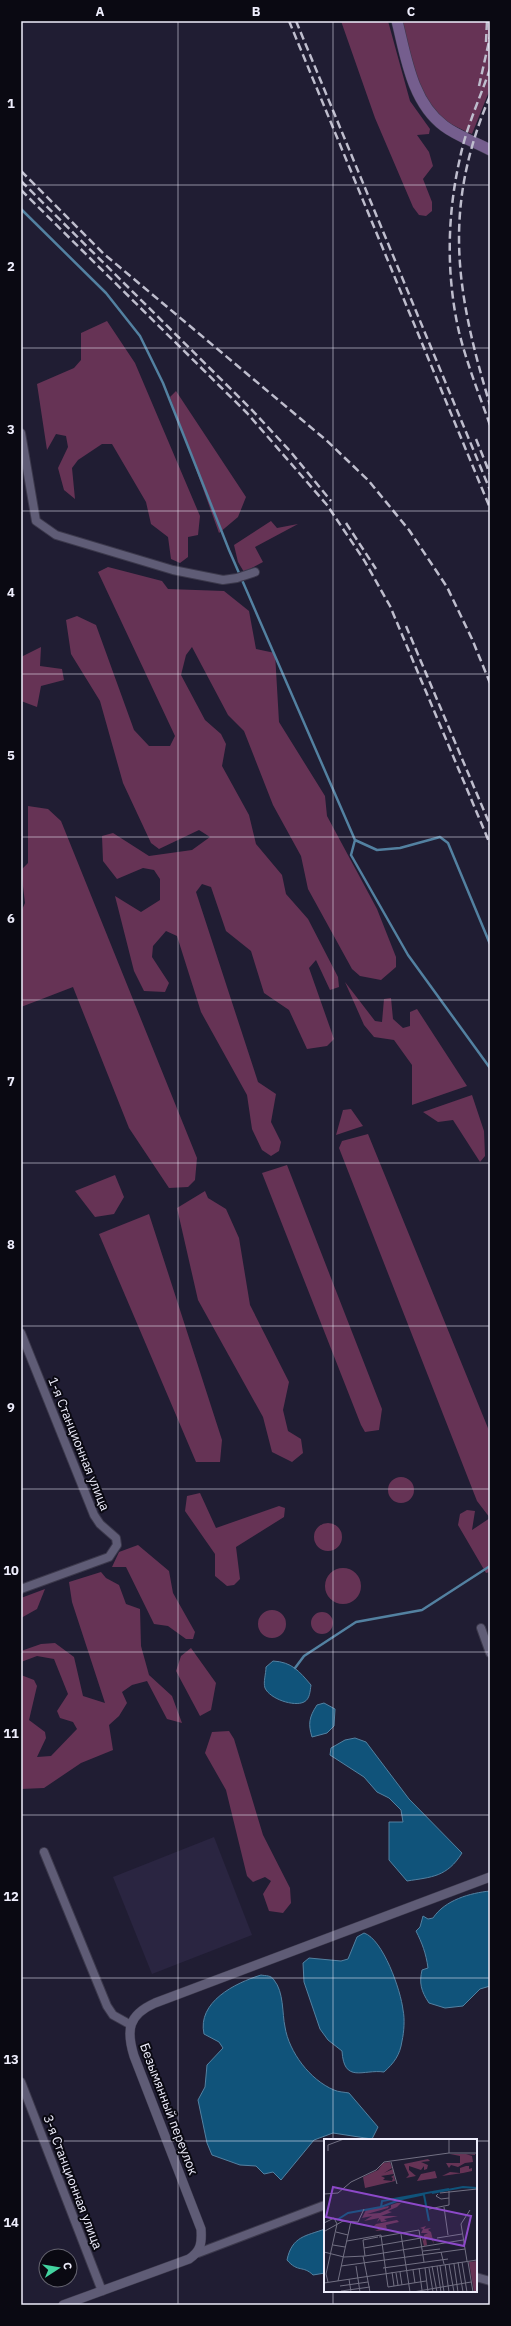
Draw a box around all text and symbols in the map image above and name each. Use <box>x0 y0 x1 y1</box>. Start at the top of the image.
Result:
text: A <box>96 3 105 20</box>
text: B <box>252 3 261 20</box>
text: C <box>407 3 416 20</box>
text: 1 <box>7 95 15 112</box>
text: 2 <box>7 258 15 275</box>
text: 3 <box>7 421 15 438</box>
text: 4 <box>7 584 15 601</box>
text: 5 <box>7 747 15 764</box>
text: 6 <box>7 910 15 927</box>
text: 7 <box>7 1073 15 1090</box>
text: 8 <box>7 1236 15 1253</box>
street label: 1-я Станционная улица <box>44 1375 114 1513</box>
text: 9 <box>7 1399 15 1416</box>
text: 10 <box>3 1562 19 1579</box>
text: 11 <box>3 1725 19 1742</box>
text: 12 <box>3 1888 19 1905</box>
street label: Безымянный переулок <box>136 2041 202 2177</box>
text: 13 <box>3 2051 19 2068</box>
street label: 3-я Станционная улица <box>40 2112 107 2252</box>
inset map <box>324 2139 477 2292</box>
text: 14 <box>3 2214 19 2231</box>
north arrow <box>38 2248 78 2288</box>
text: С <box>60 2261 75 2271</box>

